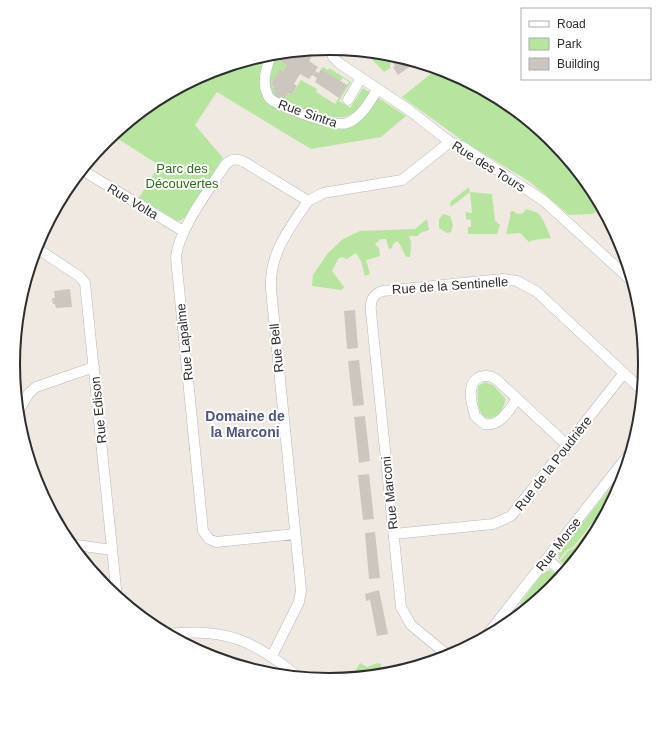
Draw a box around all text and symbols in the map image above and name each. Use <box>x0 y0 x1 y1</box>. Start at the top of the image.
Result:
legend <box>521 8 651 80</box>
text: Road <box>557 17 586 31</box>
text: Park <box>557 37 583 51</box>
text: Building <box>557 57 600 71</box>
street label: Rue Sintra <box>276 96 340 131</box>
street label: Rue des Tours <box>449 138 529 195</box>
park label: Parc des Découvertes <box>146 161 219 191</box>
street label: Rue Volta <box>105 180 161 223</box>
street label: Rue de la Sentinelle <box>391 274 509 297</box>
street label: Rue Lapalme <box>173 303 196 381</box>
street label: Rue Bell <box>266 323 287 373</box>
street label: Rue Edison <box>88 376 109 444</box>
district label: Domaine de la Marconi <box>205 408 285 440</box>
street label: Rue de la Poudrière <box>512 413 595 513</box>
street label: Rue Marconi <box>378 455 401 530</box>
street label: Rue Morse <box>533 515 584 574</box>

